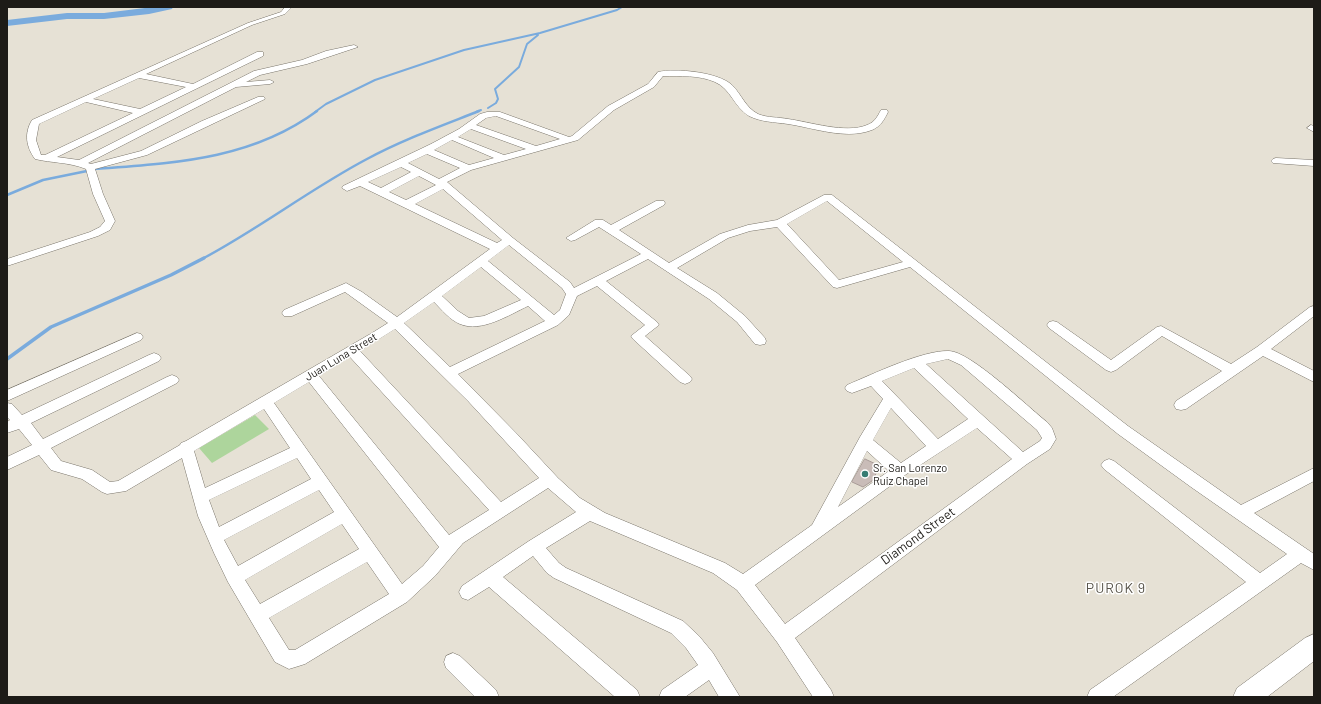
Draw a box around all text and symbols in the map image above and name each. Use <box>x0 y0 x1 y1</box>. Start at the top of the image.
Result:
street label: Juan Luna Street <box>302 330 380 384</box>
place label: Sr. San Lorenzo Ruiz Chapel <box>873 461 947 487</box>
marker: Sr. San Lorenzo Ruiz Chapel <box>860 469 870 479</box>
street label: Diamond Street <box>878 504 958 568</box>
district label: PUROK 9 <box>1086 580 1146 596</box>

